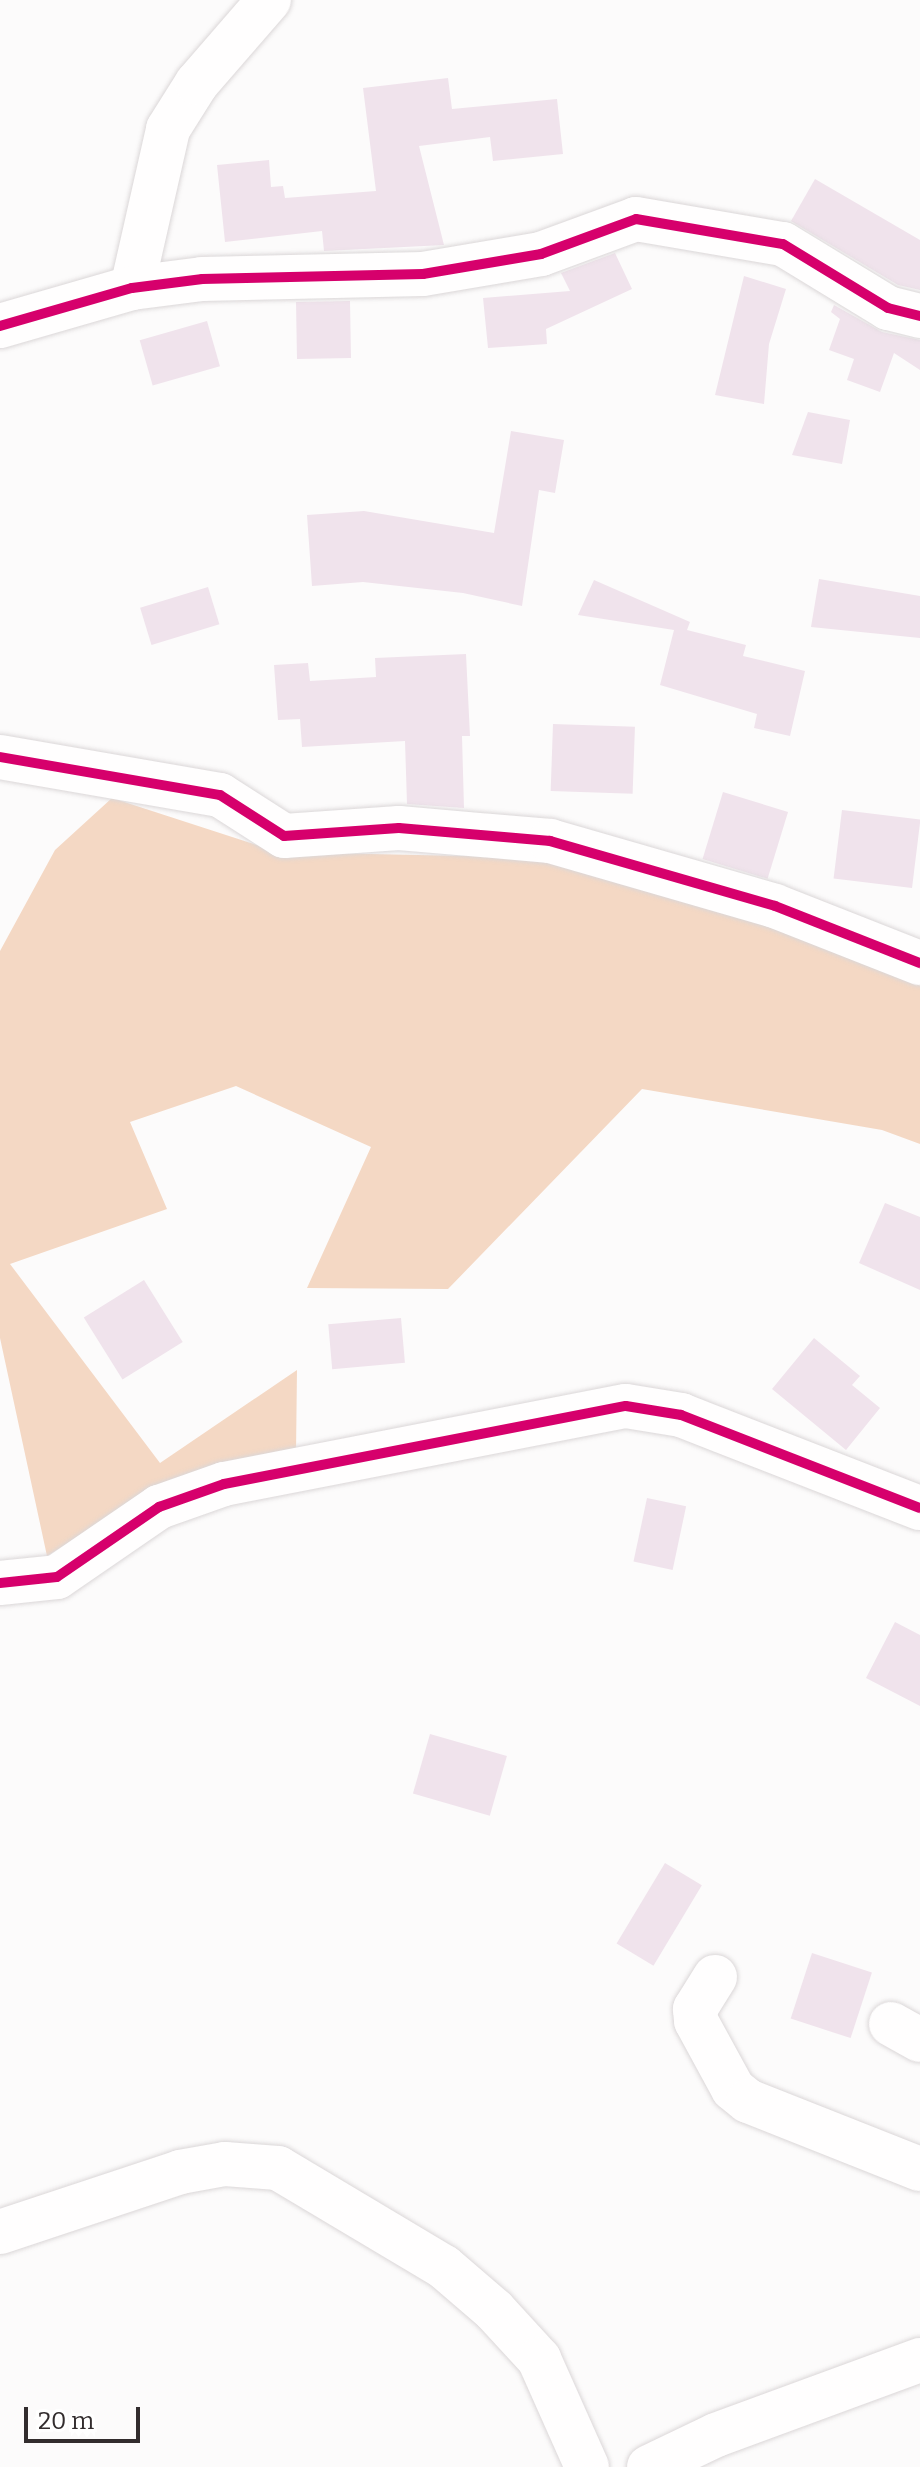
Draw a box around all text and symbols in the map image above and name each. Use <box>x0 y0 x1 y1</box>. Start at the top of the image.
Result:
scale bar <box>28 2391 144 2441</box>
text: 20 m <box>38 2407 94 2435</box>

